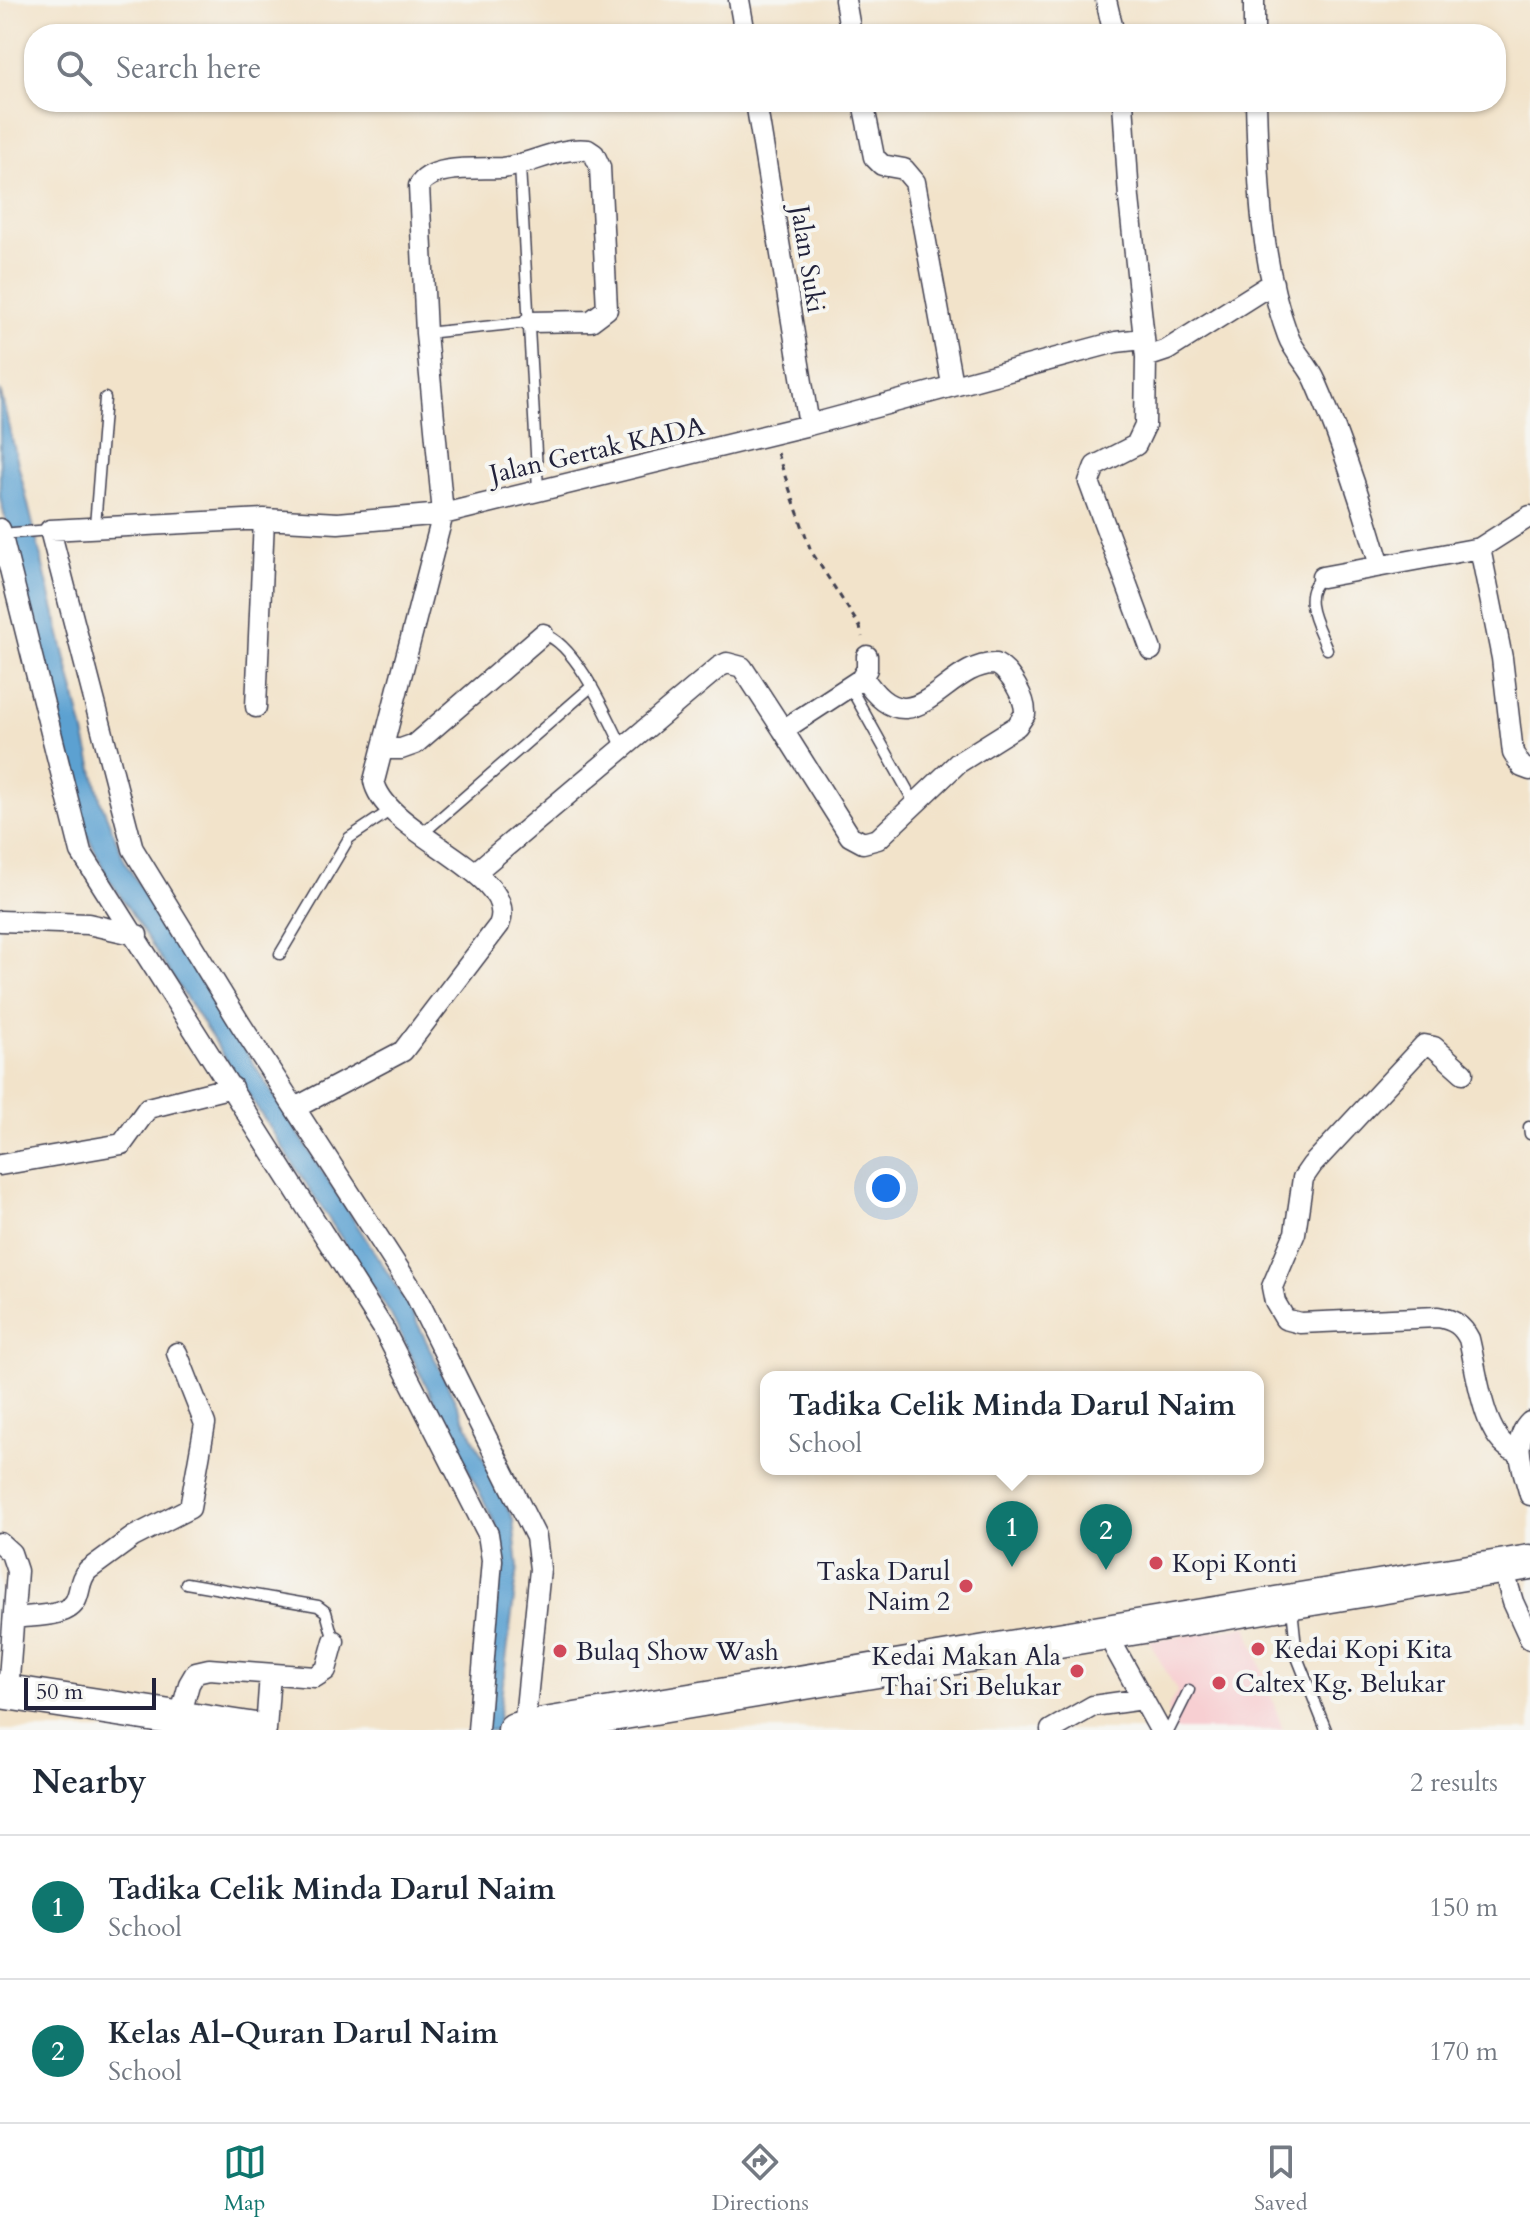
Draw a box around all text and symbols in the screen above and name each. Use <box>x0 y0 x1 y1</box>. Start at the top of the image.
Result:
search box <box>24 24 1506 112</box>
icon: search <box>52 46 96 90</box>
text: Search here <box>116 48 261 89</box>
street label: Jalan Suki <box>782 199 834 315</box>
street label: Jalan Gertak KADA <box>482 408 708 493</box>
your location <box>866 1168 906 1208</box>
popup <box>760 1371 1264 1475</box>
text: Tadika Celik Minda Darul Naim <box>788 1385 1236 1426</box>
text: School <box>788 1426 862 1461</box>
pin: 1 <box>986 1501 1038 1567</box>
pin: 2 <box>1080 1504 1132 1570</box>
place label: Kopi Konti <box>1172 1546 1297 1581</box>
place label: Taska Darul Naim 2 <box>816 1554 950 1619</box>
marker: Kopi Konti <box>1147 1554 1165 1572</box>
marker: Taska Darul Naim 2 <box>957 1577 975 1595</box>
place label: Kedai Kopi Kita <box>1274 1632 1452 1667</box>
place label: Bulaq Show Wash <box>576 1634 779 1669</box>
place label: Kedai Makan Ala Thai Sri Belukar <box>871 1639 1062 1704</box>
marker: Kedai Kopi Kita <box>1249 1640 1267 1658</box>
marker: Bulaq Show Wash <box>551 1642 569 1660</box>
marker: Kedai Makan Ala Thai Sri Belukar <box>1068 1662 1086 1680</box>
place label: Caltex Kg. Belukar <box>1235 1666 1446 1701</box>
scale bar <box>24 1674 156 1710</box>
marker: Caltex Kg. Belukar <box>1210 1674 1228 1692</box>
text: 50 m <box>36 1677 83 1707</box>
text: Nearby <box>32 1759 147 1805</box>
text: 2 results <box>1410 1765 1498 1800</box>
text: Tadika Celik Minda Darul Naim <box>108 1869 555 1910</box>
text: 1 <box>51 1890 65 1925</box>
text: 150 m <box>1429 1890 1498 1925</box>
text: School <box>108 1910 182 1945</box>
text: Kelas Al-Quran Darul Naim <box>108 2013 498 2054</box>
text: 2 <box>51 2034 65 2069</box>
text: 170 m <box>1429 2034 1498 2069</box>
text: School <box>108 2054 182 2089</box>
tab: Map <box>223 2140 267 2218</box>
tab: Directions <box>712 2140 809 2218</box>
tab: Saved <box>1254 2140 1307 2218</box>

